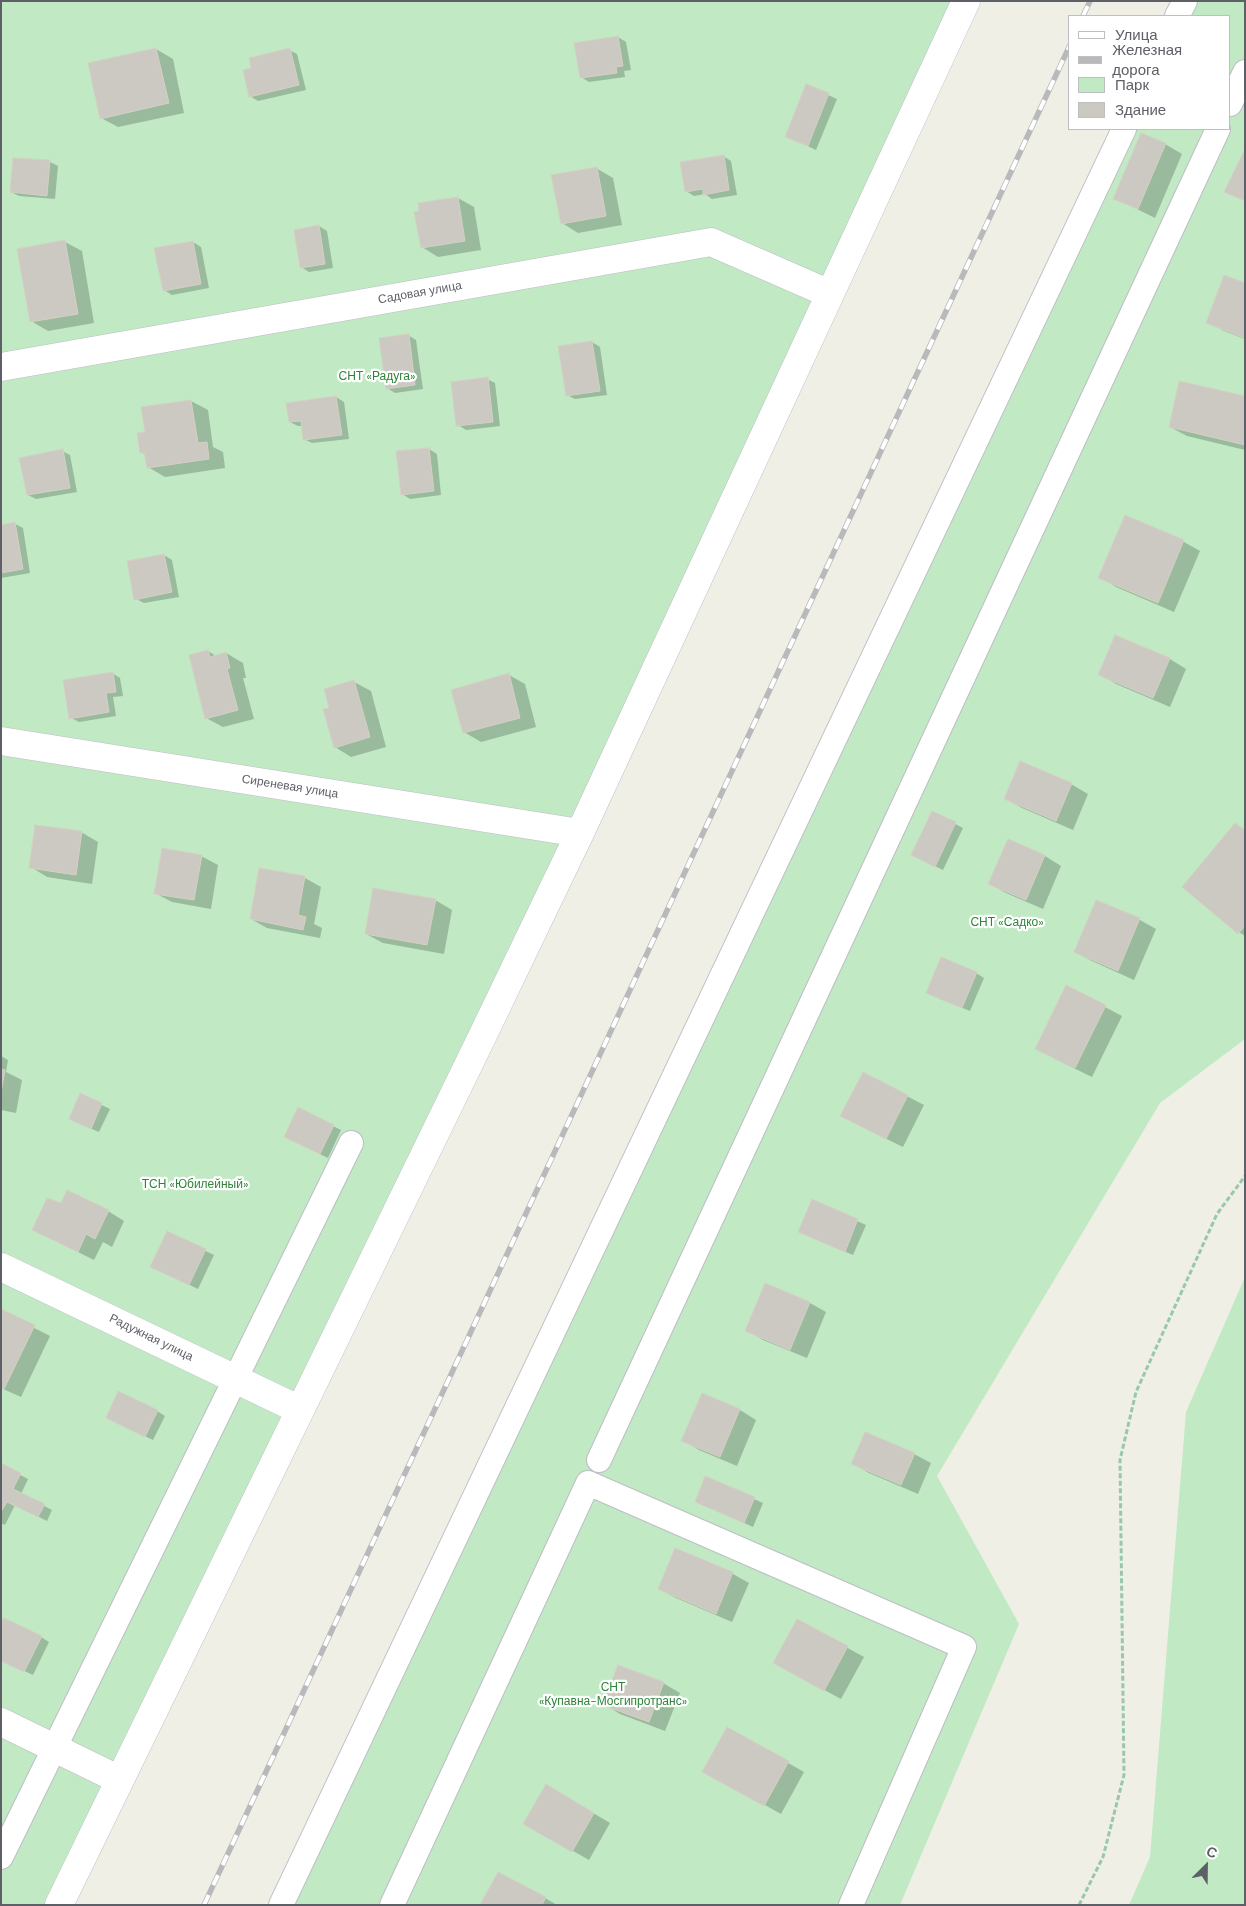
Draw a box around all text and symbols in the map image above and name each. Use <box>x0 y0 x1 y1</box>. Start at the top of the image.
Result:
legend <box>1068 15 1231 130</box>
text: Улица <box>1115 25 1158 45</box>
text: Железная дорога <box>1112 40 1182 80</box>
text: Парк <box>1115 75 1149 95</box>
text: Здание <box>1115 100 1166 120</box>
street label: Садовая улица <box>377 279 463 307</box>
park label: СНТ «Радуга» <box>339 370 415 384</box>
street label: Сиреневая улица <box>241 772 339 802</box>
park label: СНТ «Садко» <box>970 916 1044 930</box>
park label: ТСН «Юбилейный» <box>142 1178 248 1192</box>
street label: Радужная улица <box>107 1311 195 1365</box>
park label: СНТ «Купавна-Мосгипротранс» <box>539 1681 687 1709</box>
north arrow <box>1181 1841 1231 1891</box>
text: С <box>1204 1842 1220 1862</box>

